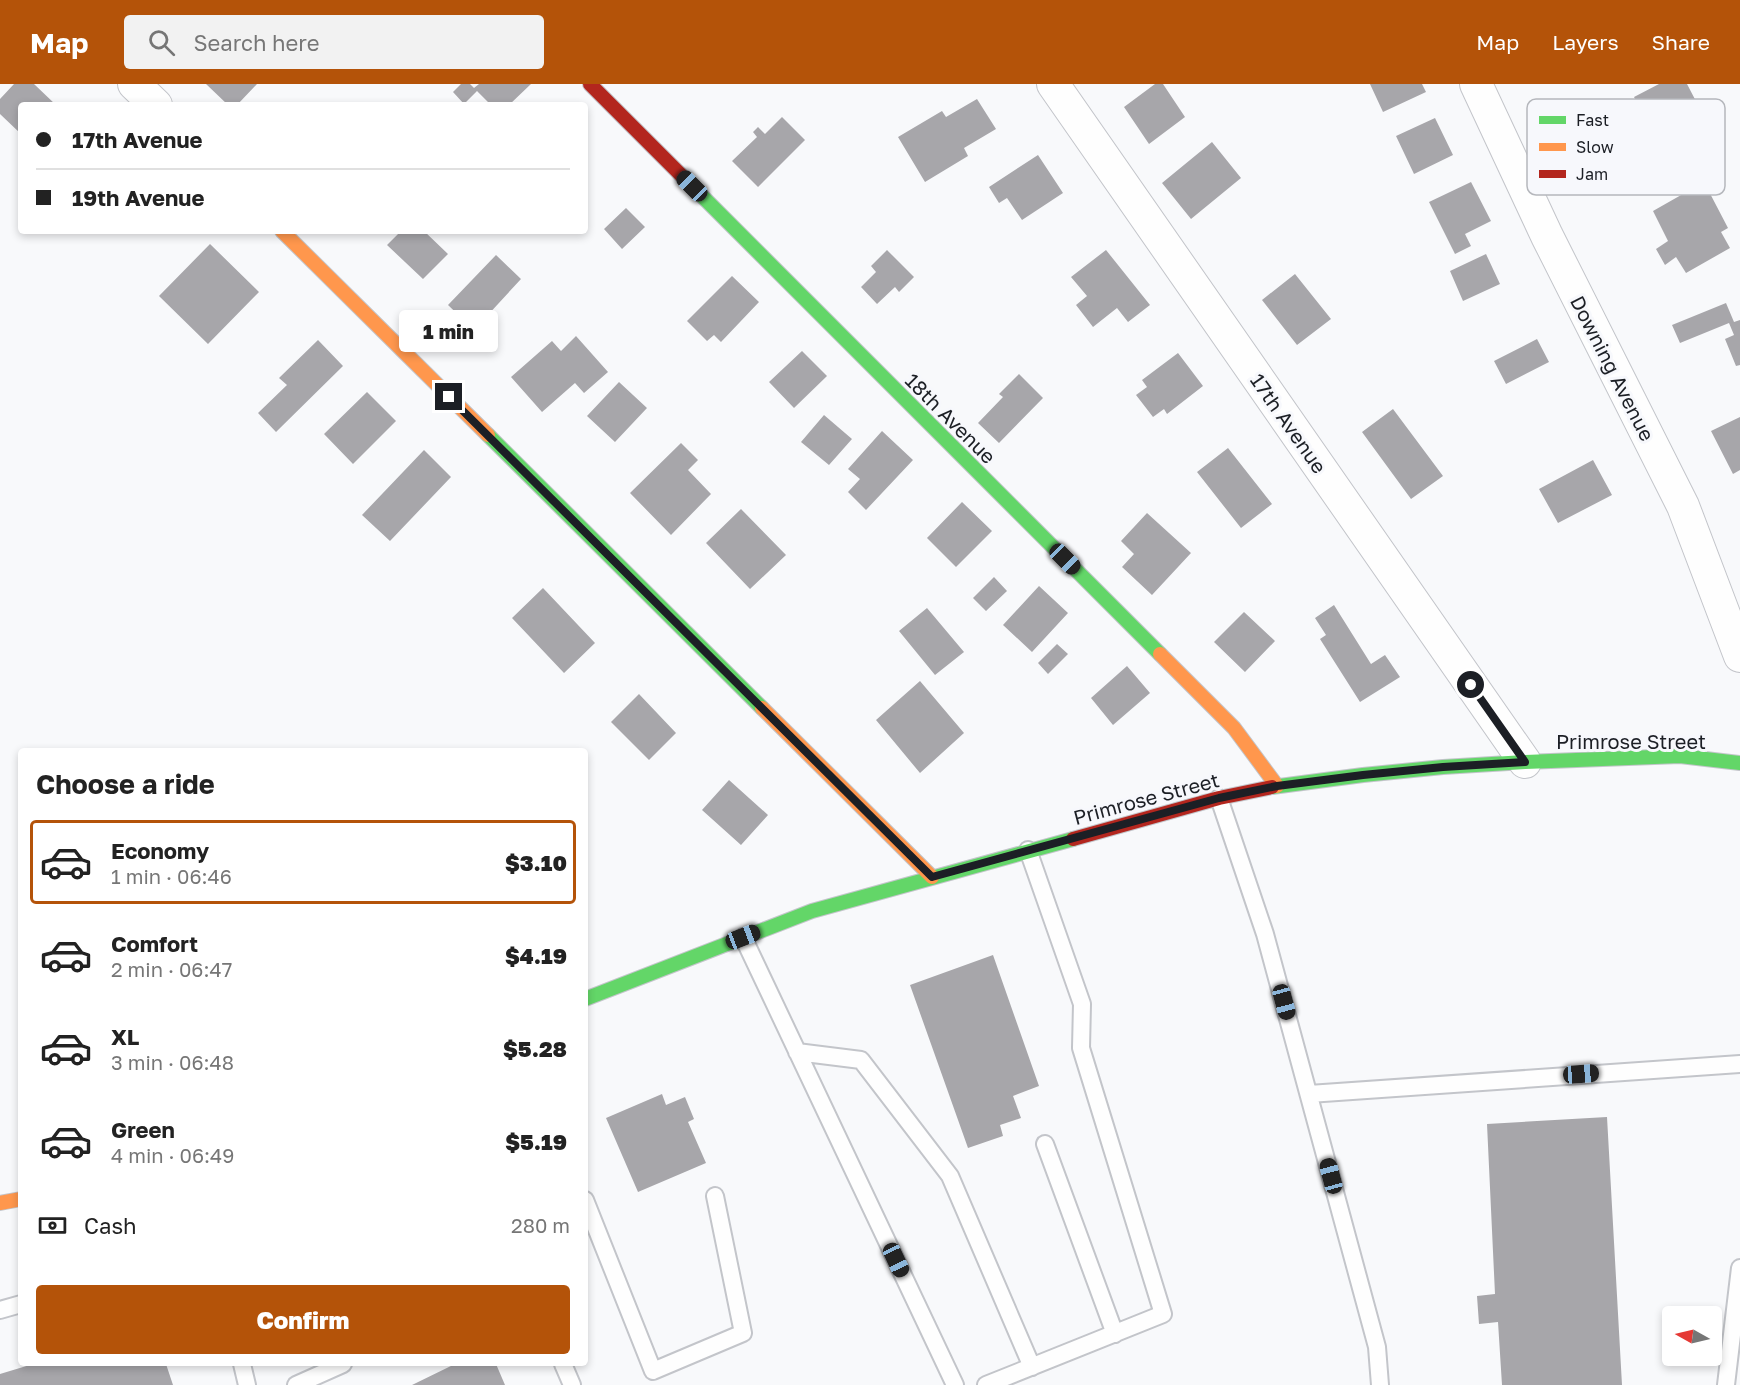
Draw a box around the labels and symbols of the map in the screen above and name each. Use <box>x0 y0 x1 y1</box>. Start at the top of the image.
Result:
legend <box>1527 99 1725 195</box>
text: Fast <box>1576 110 1609 130</box>
text: Slow <box>1576 137 1614 157</box>
text: Jam <box>1576 164 1608 184</box>
car <box>673 167 711 205</box>
street label: Downing Avenue <box>1566 291 1660 445</box>
callout: 1 min <box>400 310 498 352</box>
street label: 18th Avenue <box>901 368 1001 468</box>
street label: 17th Avenue <box>1246 369 1332 477</box>
route end <box>435 383 462 410</box>
car <box>1046 540 1084 578</box>
route start <box>1457 671 1484 698</box>
street label: Primrose Street <box>1556 729 1706 753</box>
street label: Primrose Street <box>1070 767 1222 829</box>
car <box>723 922 763 952</box>
car <box>1271 982 1297 1022</box>
car <box>1562 1064 1600 1084</box>
car <box>1318 1156 1344 1196</box>
car <box>880 1240 912 1280</box>
north arrow <box>1662 1306 1722 1366</box>

